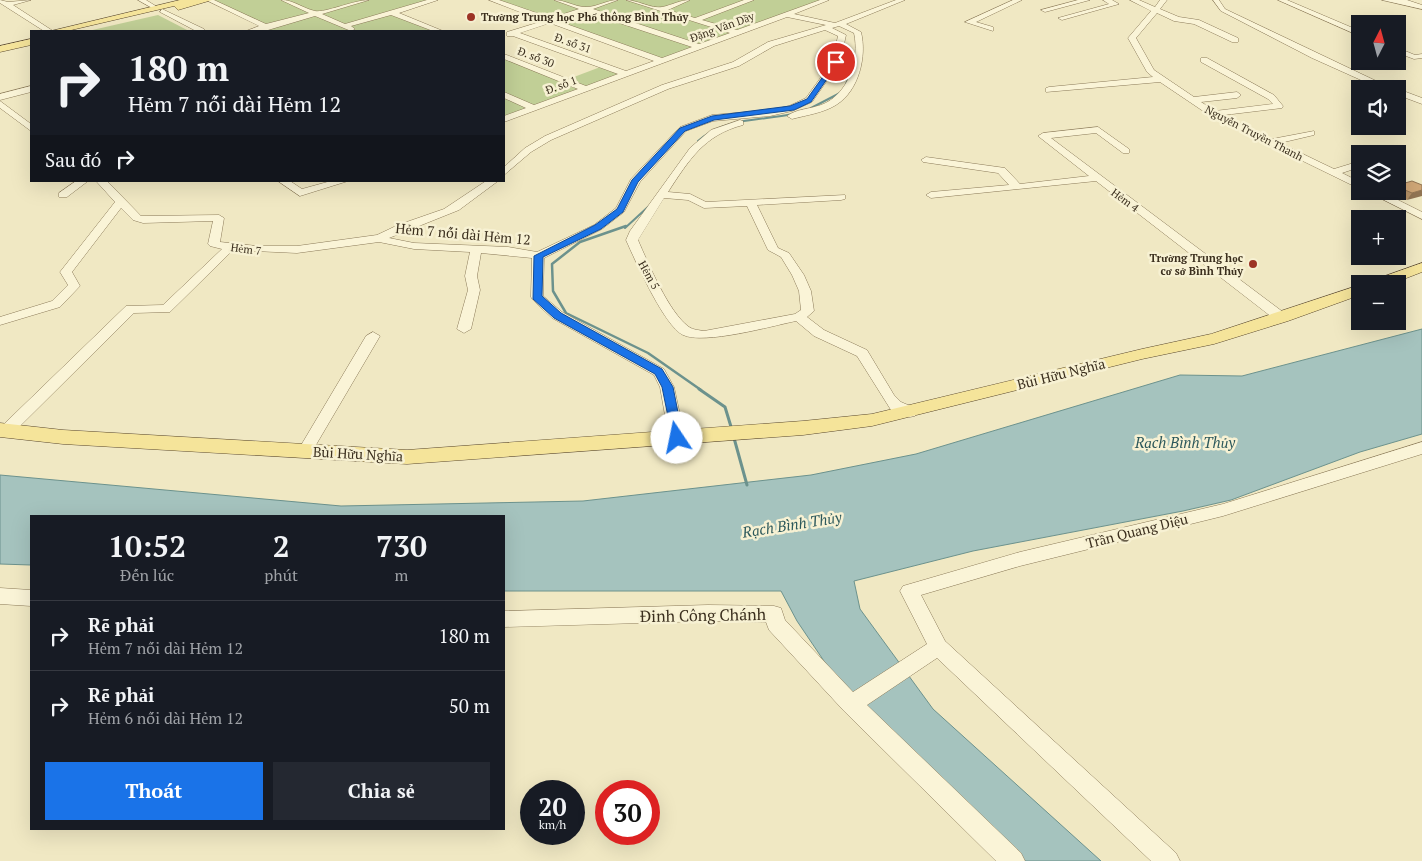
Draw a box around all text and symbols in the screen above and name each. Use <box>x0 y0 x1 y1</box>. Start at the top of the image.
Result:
street label: Đặng Văn Dầy <box>688 9 757 45</box>
place label: Trường Trung học Phổ thông Bình Thủy <box>481 10 689 24</box>
marker: Trường Trung học Phổ thông Bình Thủy <box>465 11 477 23</box>
north arrow <box>1351 15 1406 70</box>
map controls <box>1351 15 1406 330</box>
street label: Đ. số 31 <box>553 30 593 56</box>
pin <box>815 41 857 83</box>
street label: Đ. số 30 <box>516 44 556 70</box>
text: 180 m <box>128 45 229 91</box>
icon: arrive <box>822 48 850 76</box>
icon: right <box>45 50 110 115</box>
street label: Đ. số 1 <box>543 73 579 97</box>
button: sound <box>1351 80 1406 135</box>
text: Hẻm 7 nối dài Hẻm 12 <box>128 89 341 118</box>
street label: Nguyễn Truyền Thanh <box>1203 102 1306 164</box>
icon: right <box>111 145 139 173</box>
button: layers <box>1351 145 1406 200</box>
text: Sau đó <box>45 147 101 172</box>
street label: Hẻm 4 <box>1108 185 1142 215</box>
button: + <box>1351 210 1406 265</box>
street label: Hẻm 7 nối dài Hẻm 12 <box>395 218 531 249</box>
street label: Hẻm 7 <box>230 240 262 258</box>
place label: Trường Trung học cơ sở Bình Thủy <box>1150 251 1244 278</box>
street label: Hẻm 5 <box>635 258 663 292</box>
marker: Trường Trung học cơ sở Bình Thủy <box>1247 258 1259 270</box>
button: − <box>1351 275 1406 330</box>
street label: Bùi Hữu Nghĩa <box>1015 353 1107 394</box>
position arrow <box>650 411 702 463</box>
water label: Rạch Bình Thủy <box>1134 432 1236 452</box>
street label: Bùi Hữu Nghĩa <box>312 442 404 465</box>
water label: Rạch Bình Thủy <box>740 506 844 542</box>
street label: Trần Quang Diệu <box>1084 509 1190 552</box>
text: 10:52 <box>108 526 186 566</box>
text: 2 <box>273 526 290 566</box>
text: 730 <box>376 526 427 566</box>
text: Đến lúc <box>120 564 174 586</box>
text: phút <box>264 564 298 586</box>
text: m <box>395 564 408 586</box>
street label: Đinh Công Chánh <box>640 603 767 627</box>
text: Rẽ phải <box>88 612 154 637</box>
icon: right <box>45 622 73 650</box>
text: 180 m <box>439 623 490 648</box>
text: Hẻm 7 nối dài Hẻm 12 <box>88 637 243 659</box>
text: Rẽ phải <box>88 682 154 707</box>
icon: right <box>45 692 73 720</box>
text: 50 m <box>449 693 490 718</box>
text: Hẻm 6 nối dài Hẻm 12 <box>88 707 243 729</box>
button: Thoát <box>45 762 263 820</box>
button: Chia sẻ <box>273 762 490 820</box>
speed limit sign: 30 <box>595 780 660 845</box>
text: 20 <box>538 790 567 823</box>
text: km/h <box>539 817 566 832</box>

